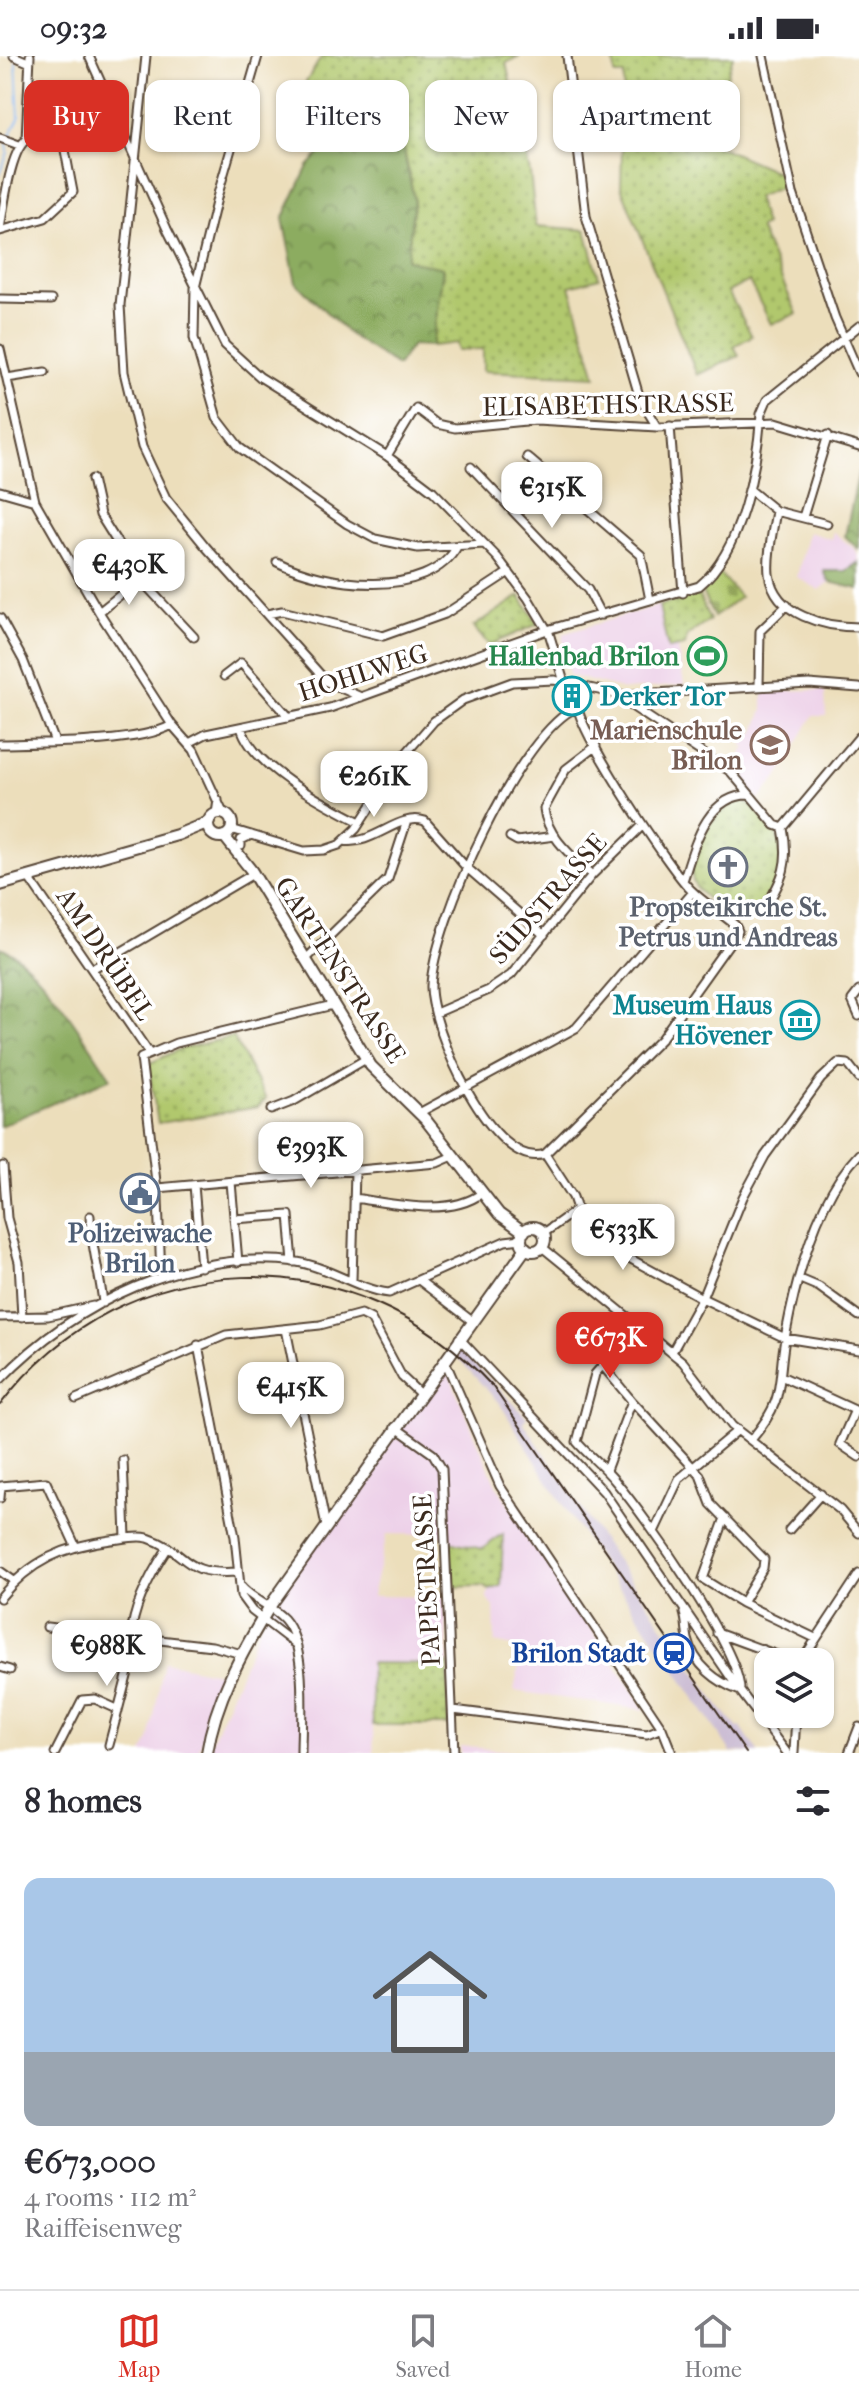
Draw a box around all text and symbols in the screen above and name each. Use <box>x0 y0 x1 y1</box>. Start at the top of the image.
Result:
text: 09:32 <box>40 11 107 46</box>
chip: Buy <box>24 80 129 152</box>
chip: Rent <box>145 80 260 152</box>
chip: Filters <box>276 80 409 152</box>
chip: New <box>425 80 537 152</box>
chip: Apartment <box>553 80 740 152</box>
street label: ELISABETHSTRASSE <box>482 387 734 423</box>
pin: €315K <box>496 462 608 530</box>
text: €315K <box>519 472 585 503</box>
pin: €430K <box>73 539 185 607</box>
text: €430K <box>92 549 166 580</box>
sports icon: Hallenbad Brilon <box>686 635 728 677</box>
street label: HOHLWEG <box>294 637 432 709</box>
place label: Hallenbad Brilon <box>488 641 680 672</box>
building icon: Derker Tor <box>551 675 593 717</box>
place label: Derker Tor <box>600 681 726 712</box>
place label: Marienschule Brilon <box>590 715 743 776</box>
school or university icon: Marienschule Brilon <box>749 724 791 766</box>
pin: €261K <box>318 751 430 819</box>
text: €261K <box>339 761 409 792</box>
street label: SÜDSTRASSE <box>483 827 613 971</box>
church icon: Propsteikirche St. Petrus und Andreas <box>707 846 749 888</box>
street label: GARTENSTRASSE <box>268 871 412 1069</box>
street label: AM DRÜBEL <box>49 881 161 1026</box>
place label: Propsteikirche St. Petrus und Andreas <box>618 892 838 953</box>
place label: Museum Haus Hövener <box>613 990 773 1051</box>
museum icon: Museum Haus Hövener <box>779 999 821 1041</box>
pin: €393K <box>255 1122 367 1190</box>
text: €393K <box>276 1132 346 1163</box>
public building icon: Polizeiwache Brilon <box>119 1172 161 1214</box>
pin: €533K <box>567 1204 679 1272</box>
text: €533K <box>590 1214 656 1245</box>
place label: Polizeiwache Brilon <box>68 1218 212 1279</box>
pin: €673K <box>554 1312 666 1380</box>
text: €673K <box>574 1322 646 1353</box>
pin: €415K <box>235 1362 347 1430</box>
text: €415K <box>256 1372 326 1403</box>
street label: PAPESTRASSE <box>407 1493 447 1667</box>
pin: €988K <box>51 1620 163 1688</box>
text: €988K <box>70 1630 144 1661</box>
station icon: Brilon Stadt <box>653 1632 695 1674</box>
place label: Brilon Stadt <box>512 1638 647 1669</box>
map controls <box>754 1648 834 1728</box>
button: layers <box>754 1648 834 1728</box>
icon: filters <box>791 1779 835 1823</box>
text: 8 homes <box>24 1781 142 1821</box>
icon: home <box>358 1930 502 2074</box>
text: €673,000 <box>24 2142 156 2182</box>
text: 4 rooms · 112 m² <box>24 2182 196 2213</box>
text: Raiffeisenweg <box>24 2213 181 2244</box>
tab: Map <box>117 2309 161 2383</box>
tab: Saved <box>396 2309 450 2383</box>
tab: Home <box>685 2309 742 2383</box>

